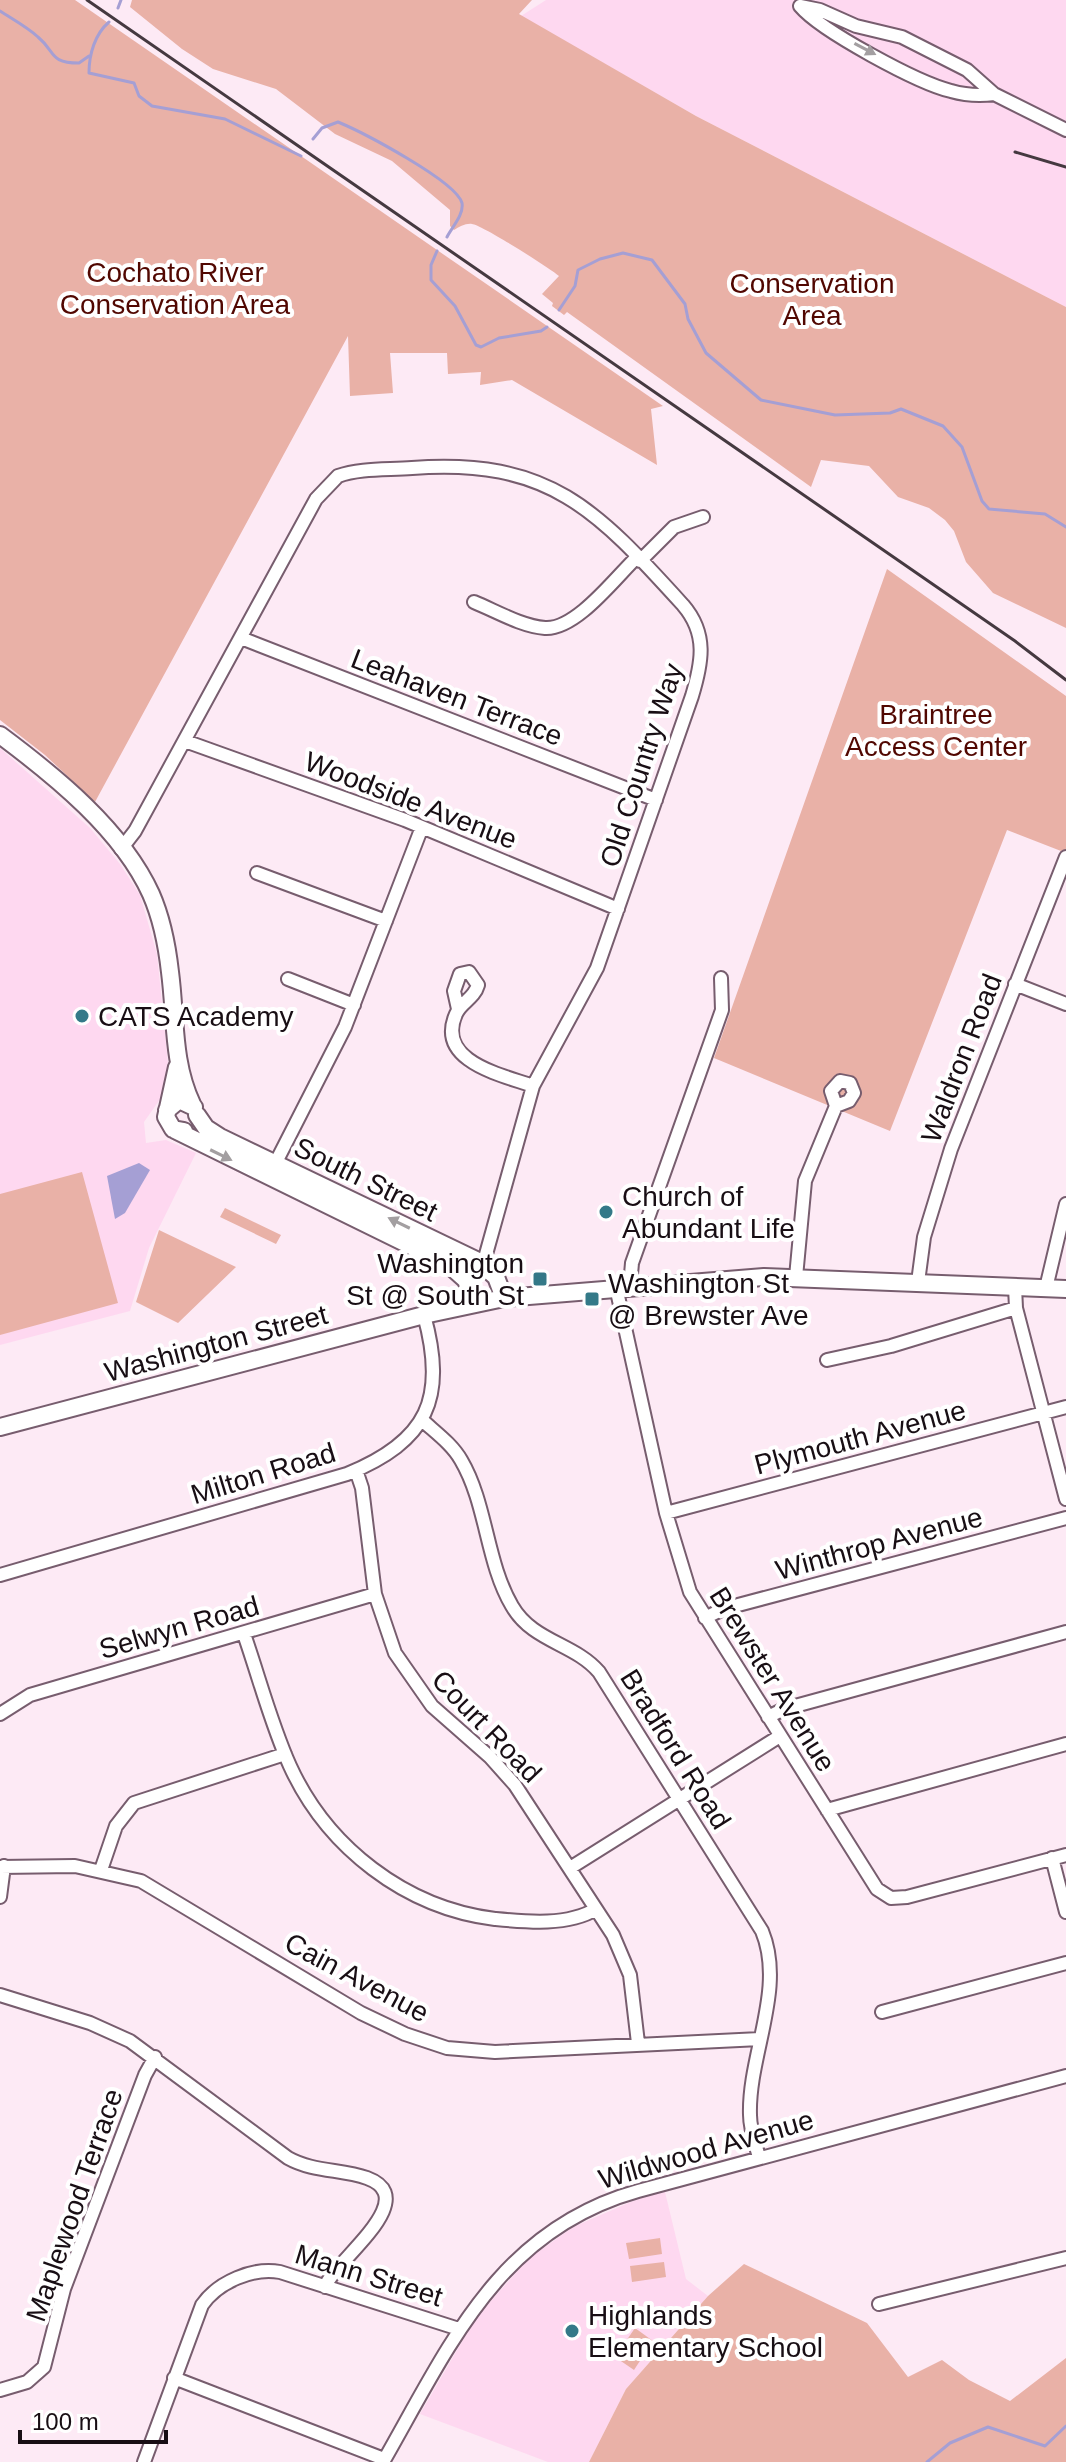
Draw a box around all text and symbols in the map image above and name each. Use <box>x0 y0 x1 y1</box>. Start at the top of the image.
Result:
one-way arrow <box>853 42 876 55</box>
park label: Cochato River Conservation Area <box>60 257 291 320</box>
park label: Conservation Area <box>730 268 894 331</box>
street label: Leahaven Terrace <box>347 643 567 752</box>
street label: Old Country Way <box>594 659 689 871</box>
park label: Braintree Access Center <box>845 699 1027 762</box>
street label: Woodside Avenue <box>300 746 521 855</box>
street label: Waldron Road <box>915 970 1008 1147</box>
place label: CATS Academy <box>98 1001 294 1032</box>
marker: CATS Academy <box>73 1007 91 1025</box>
street label: South Street <box>289 1131 443 1228</box>
one-way arrow <box>209 1148 232 1162</box>
place label: Church of Abundant Life <box>622 1181 795 1244</box>
marker: Church of Abundant Life <box>597 1203 615 1221</box>
one-way arrow <box>388 1216 411 1230</box>
place label: Washington St @ South St <box>346 1248 524 1311</box>
place label: Washington St @ Brewster Ave <box>608 1268 809 1331</box>
marker: Washington St @ South St <box>531 1270 549 1288</box>
marker: Washington St @ Brewster Ave <box>583 1290 601 1308</box>
street label: Washington Street <box>101 1299 331 1388</box>
street label: Plymouth Avenue <box>751 1394 969 1481</box>
street label: Milton Road <box>187 1437 339 1510</box>
street label: Winthrop Avenue <box>772 1501 986 1586</box>
street label: Brewster Avenue <box>703 1582 842 1777</box>
street label: Selwyn Road <box>96 1590 263 1665</box>
street label: Court Road <box>426 1664 548 1789</box>
street label: Bradford Road <box>614 1664 737 1835</box>
street label: Cain Avenue <box>280 1927 434 2028</box>
street label: Maplewood Terrace <box>20 2085 129 2325</box>
street label: Wildwood Avenue <box>595 2104 817 2195</box>
street label: Mann Street <box>291 2238 447 2313</box>
place label: Highlands Elementary School <box>588 2300 823 2363</box>
marker: Highlands Elementary School <box>563 2322 581 2340</box>
scale bar <box>20 2394 166 2444</box>
text: 100 m <box>32 2408 99 2435</box>

